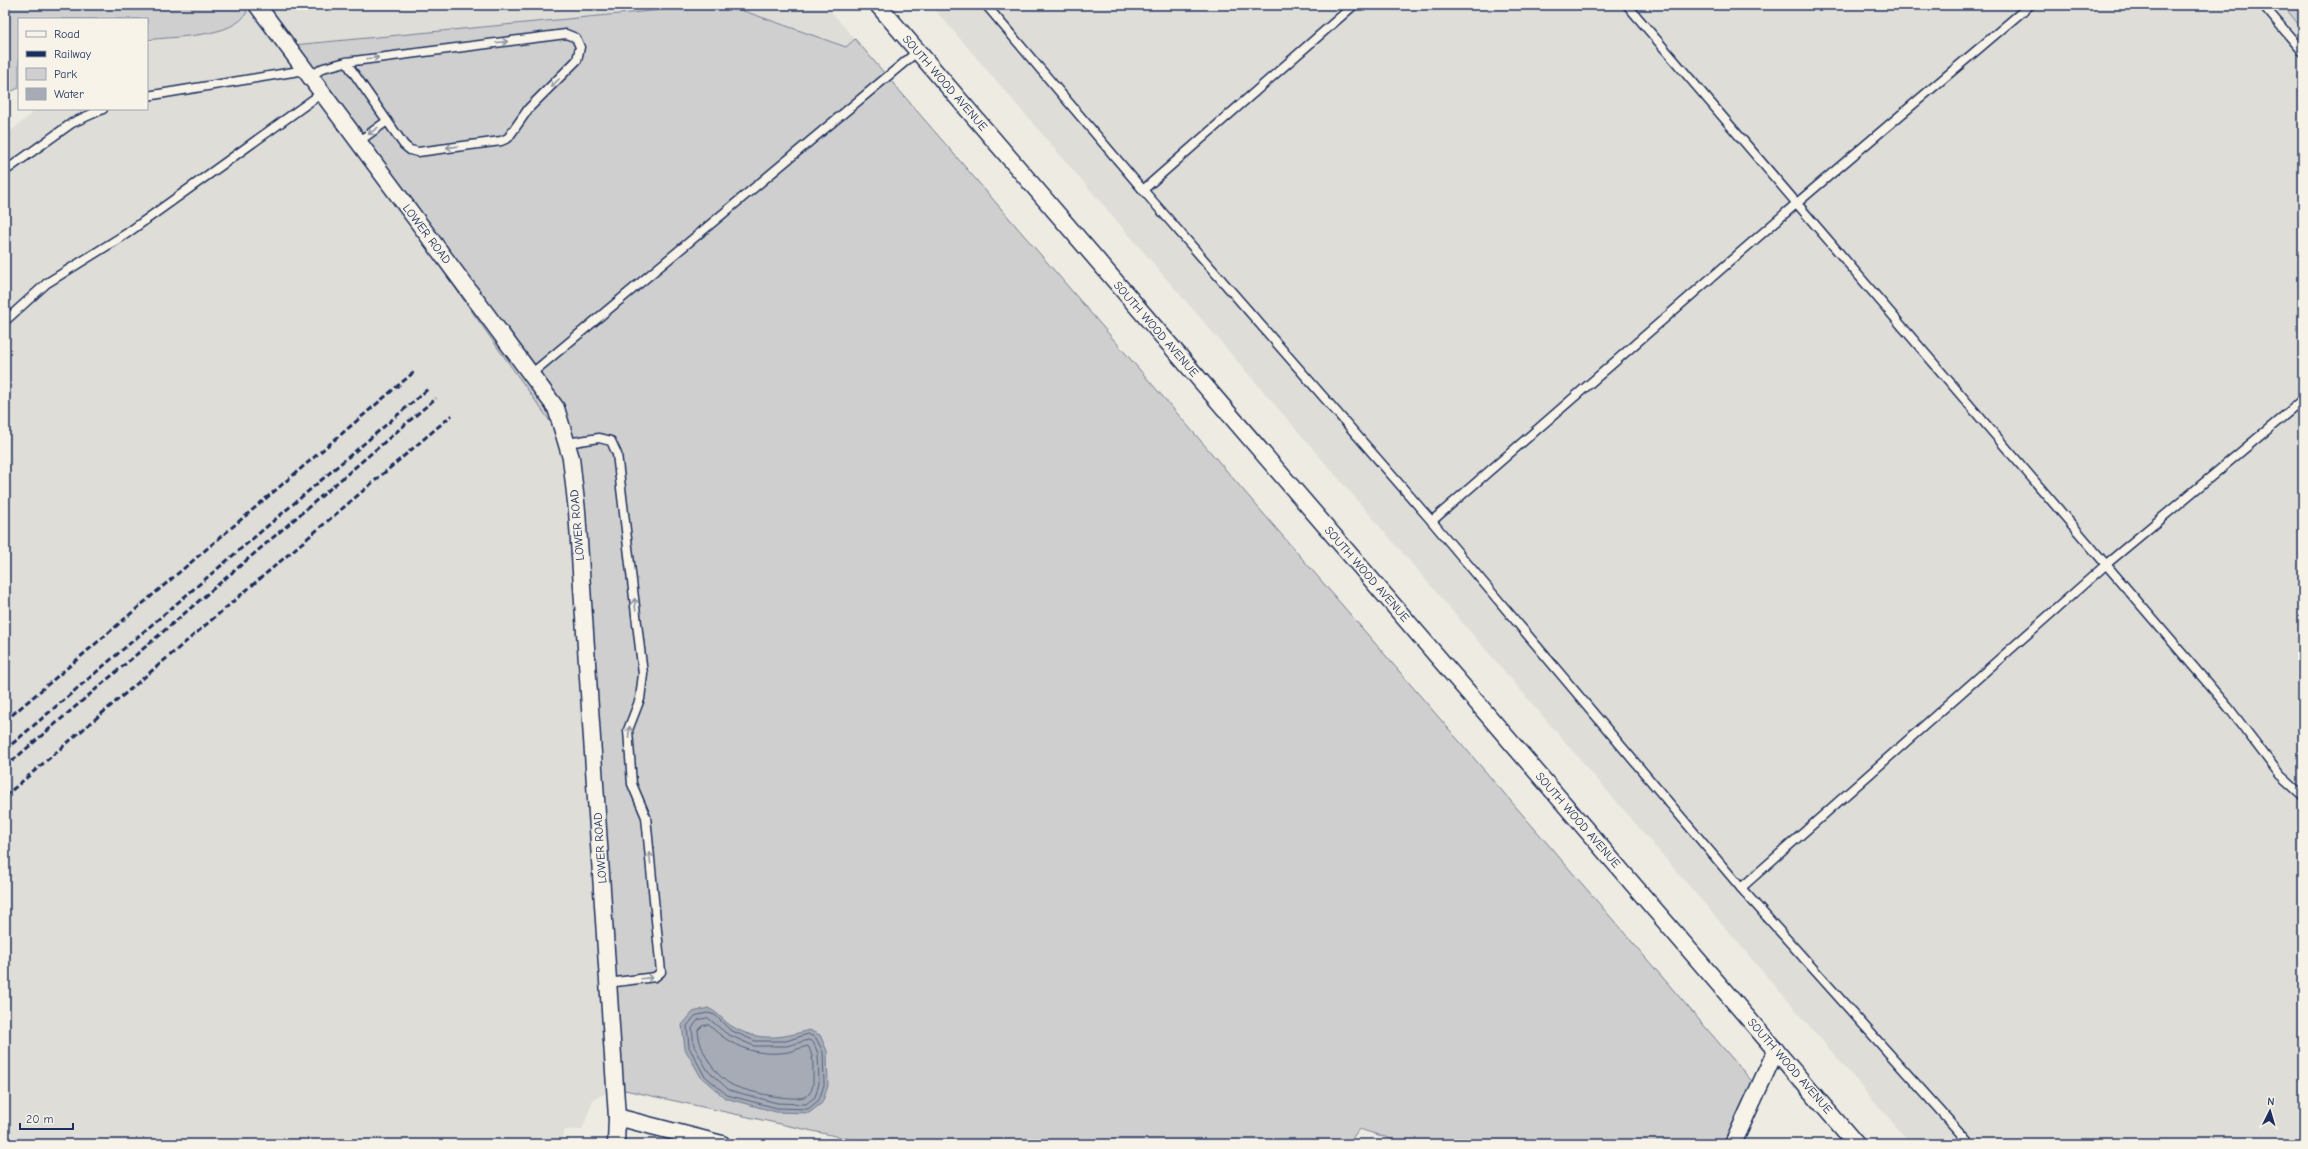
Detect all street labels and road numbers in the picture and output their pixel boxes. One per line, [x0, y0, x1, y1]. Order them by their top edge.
street label: SOUTH WOOD AVENUE [900, 32, 990, 134]
street label: LOWER ROAD [400, 201, 454, 267]
street label: SOUTH WOOD AVENUE [1111, 278, 1201, 380]
street label: LOWER ROAD [567, 489, 587, 561]
street label: SOUTH WOOD AVENUE [1322, 523, 1412, 625]
street label: SOUTH WOOD AVENUE [1533, 769, 1623, 871]
street label: LOWER ROAD [591, 812, 609, 884]
street label: SOUTH WOOD AVENUE [1745, 1015, 1835, 1117]

